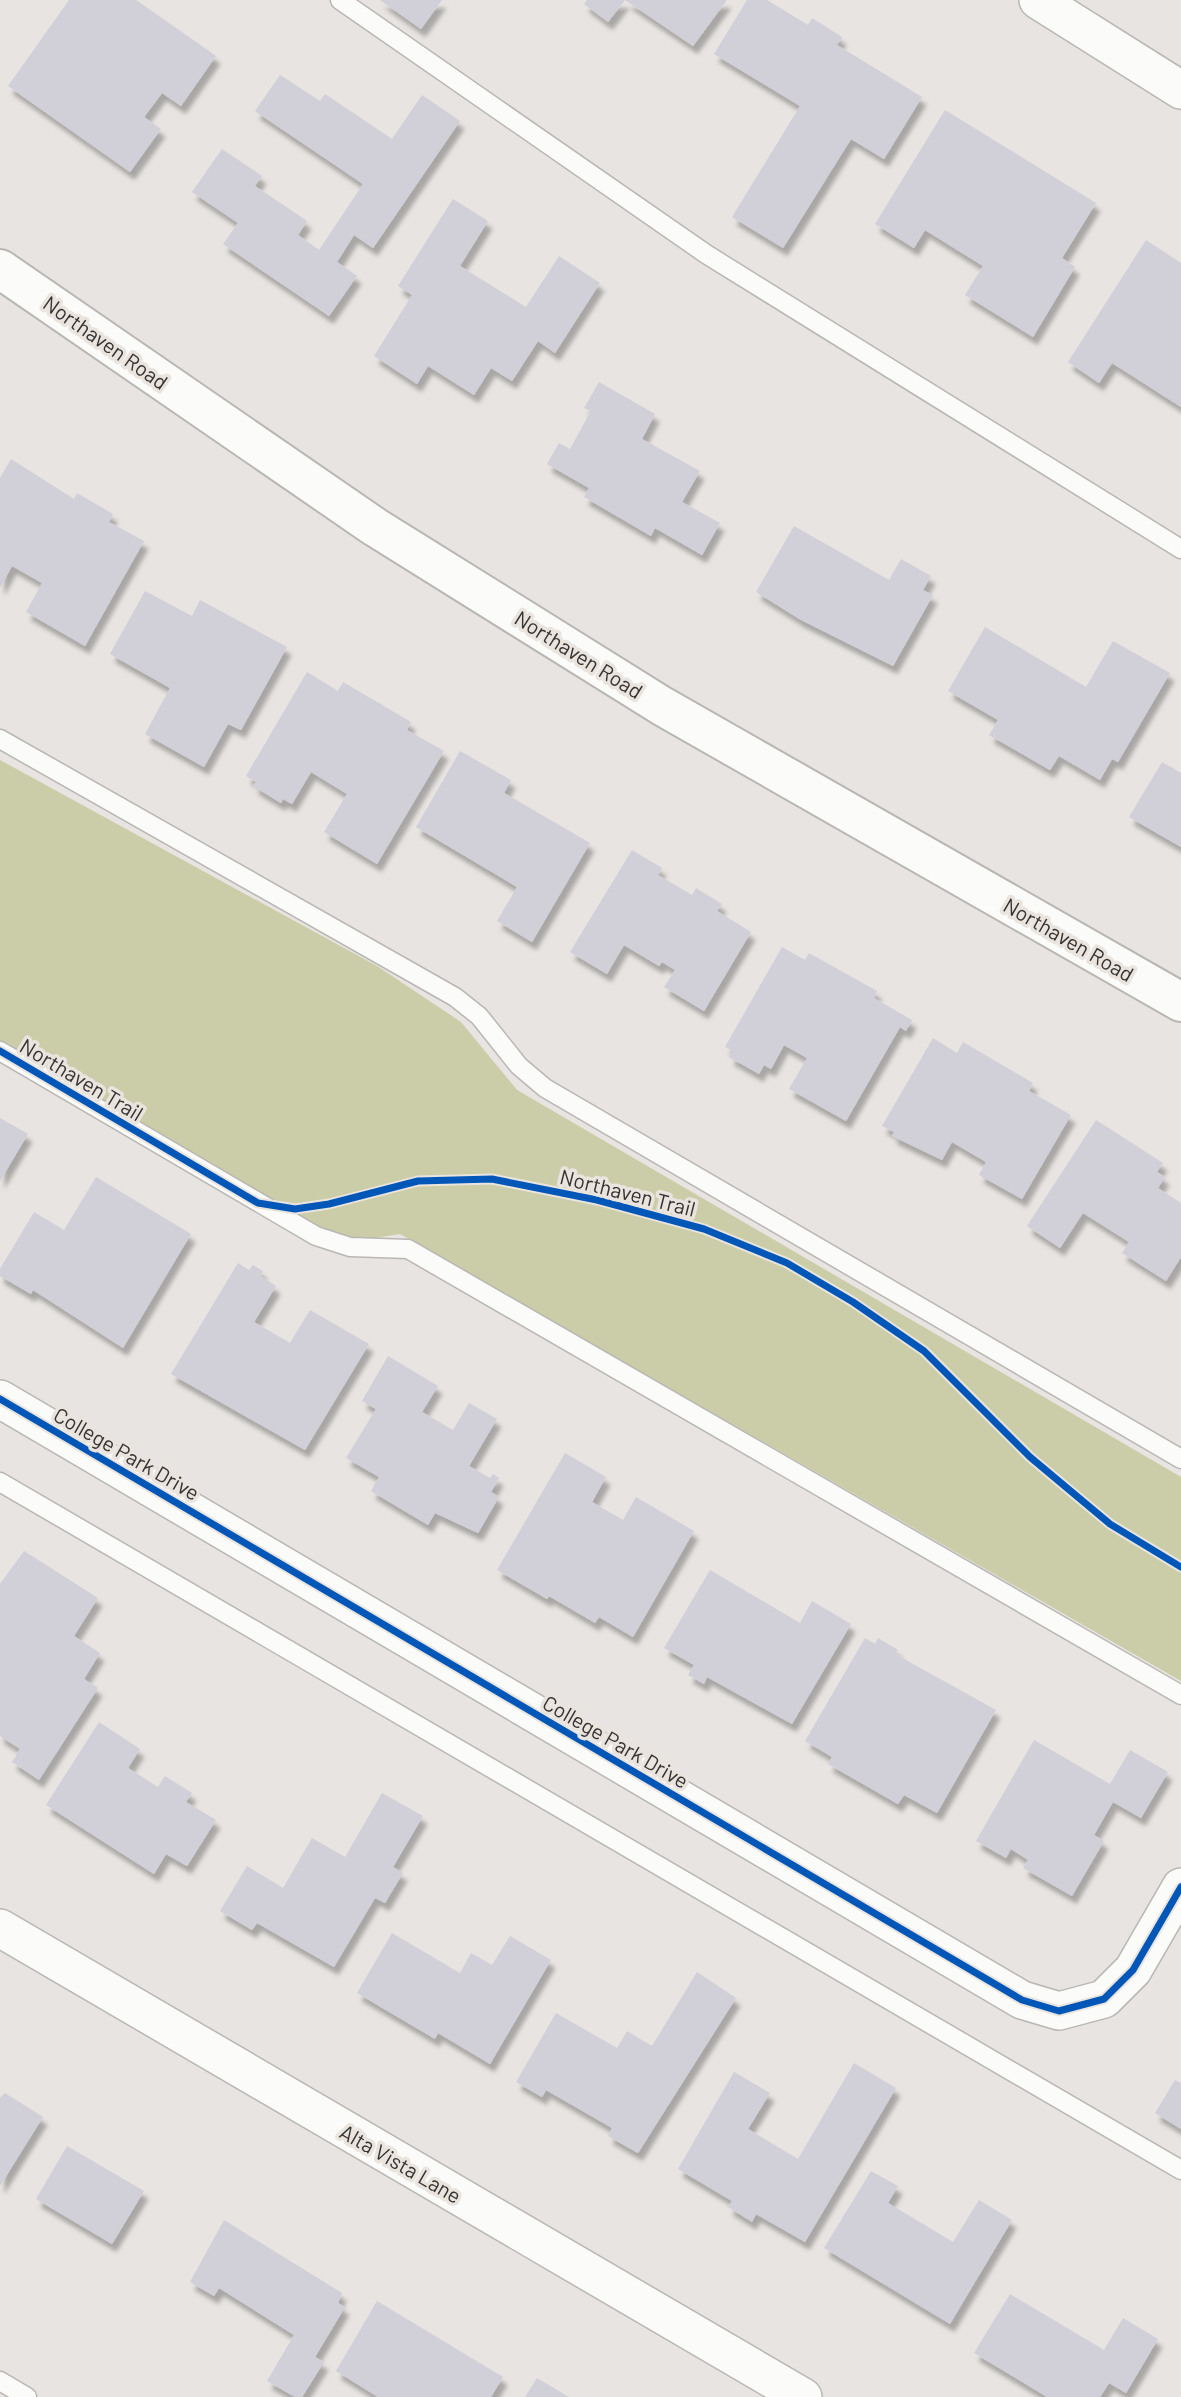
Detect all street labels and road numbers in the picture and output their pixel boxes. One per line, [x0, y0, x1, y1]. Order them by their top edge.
street label: Northaven Road [39, 290, 173, 394]
street label: Northaven Road [511, 605, 647, 703]
street label: Northaven Road [1000, 892, 1138, 986]
street label: Northaven Trail [16, 1033, 148, 1125]
street label: Northaven Trail [558, 1163, 698, 1221]
street label: College Park Drive [50, 1401, 204, 1505]
street label: College Park Drive [539, 1689, 693, 1793]
street label: Alta Vista Lane [336, 2118, 466, 2208]

